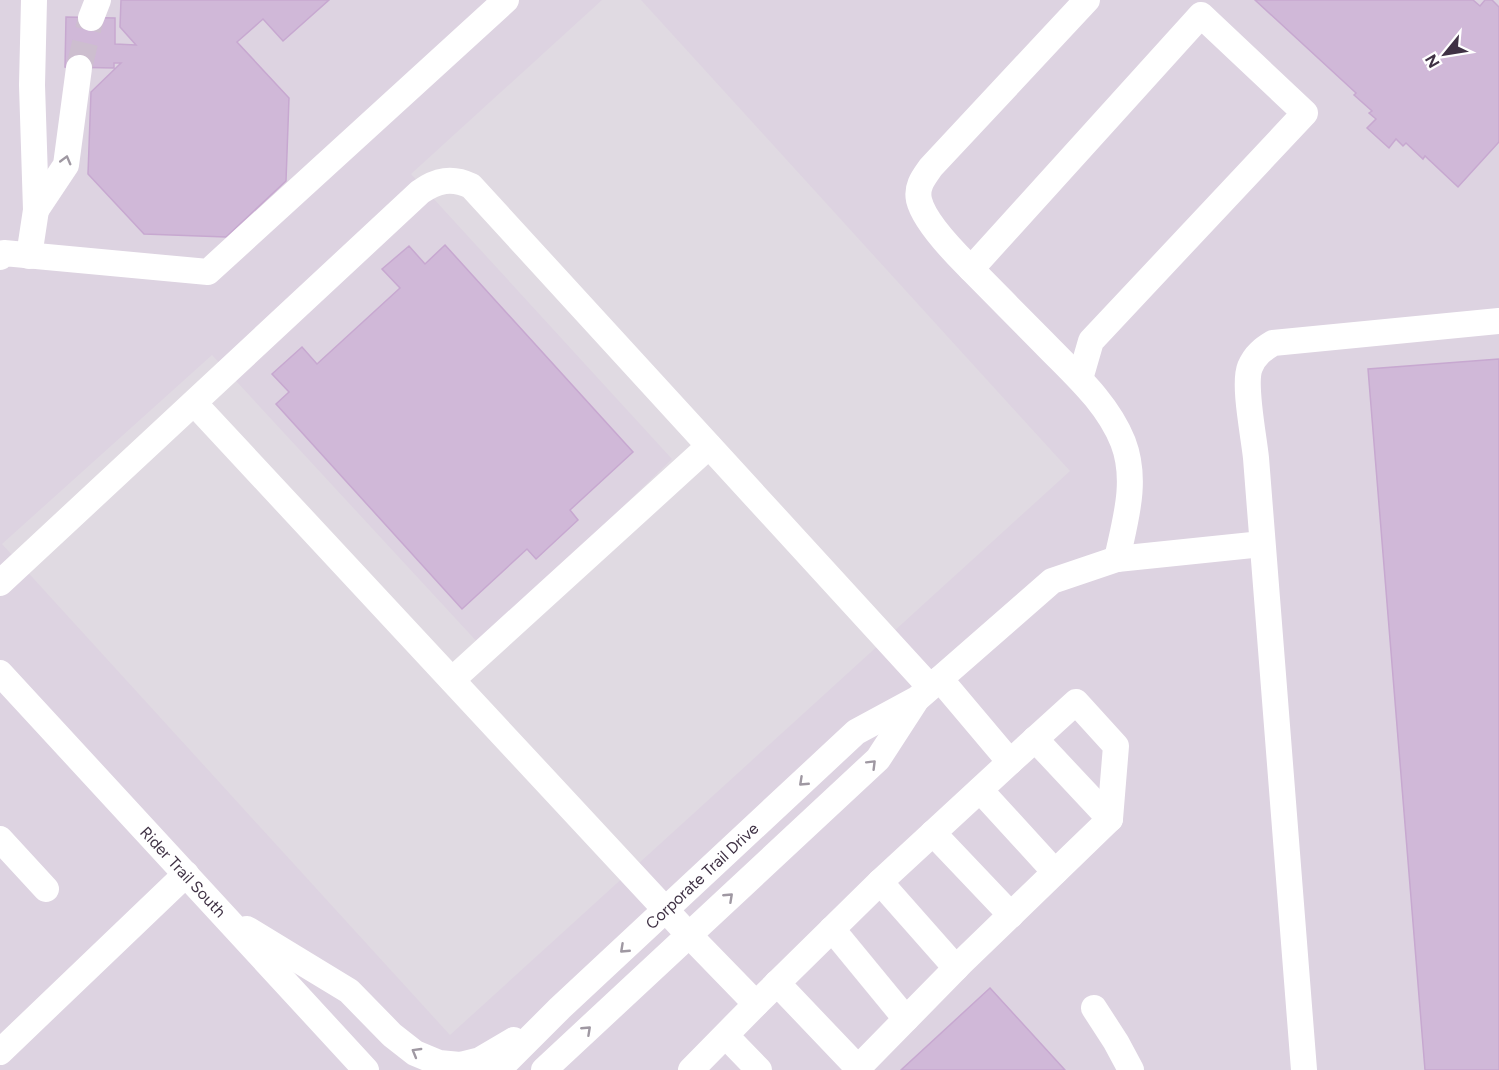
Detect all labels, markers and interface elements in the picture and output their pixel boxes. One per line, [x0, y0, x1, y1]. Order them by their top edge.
north arrow [1415, 24, 1475, 84]
text: N [1421, 51, 1444, 71]
one-way arrow [58, 156, 71, 166]
one-way arrow [865, 760, 875, 771]
one-way arrow [799, 775, 810, 786]
street label: Corporate Trail Drive [642, 819, 762, 933]
street label: Rider Trail South [136, 823, 230, 921]
one-way arrow [723, 893, 733, 904]
one-way arrow [620, 942, 631, 953]
one-way arrow [580, 1026, 590, 1037]
one-way arrow [412, 1047, 422, 1059]

